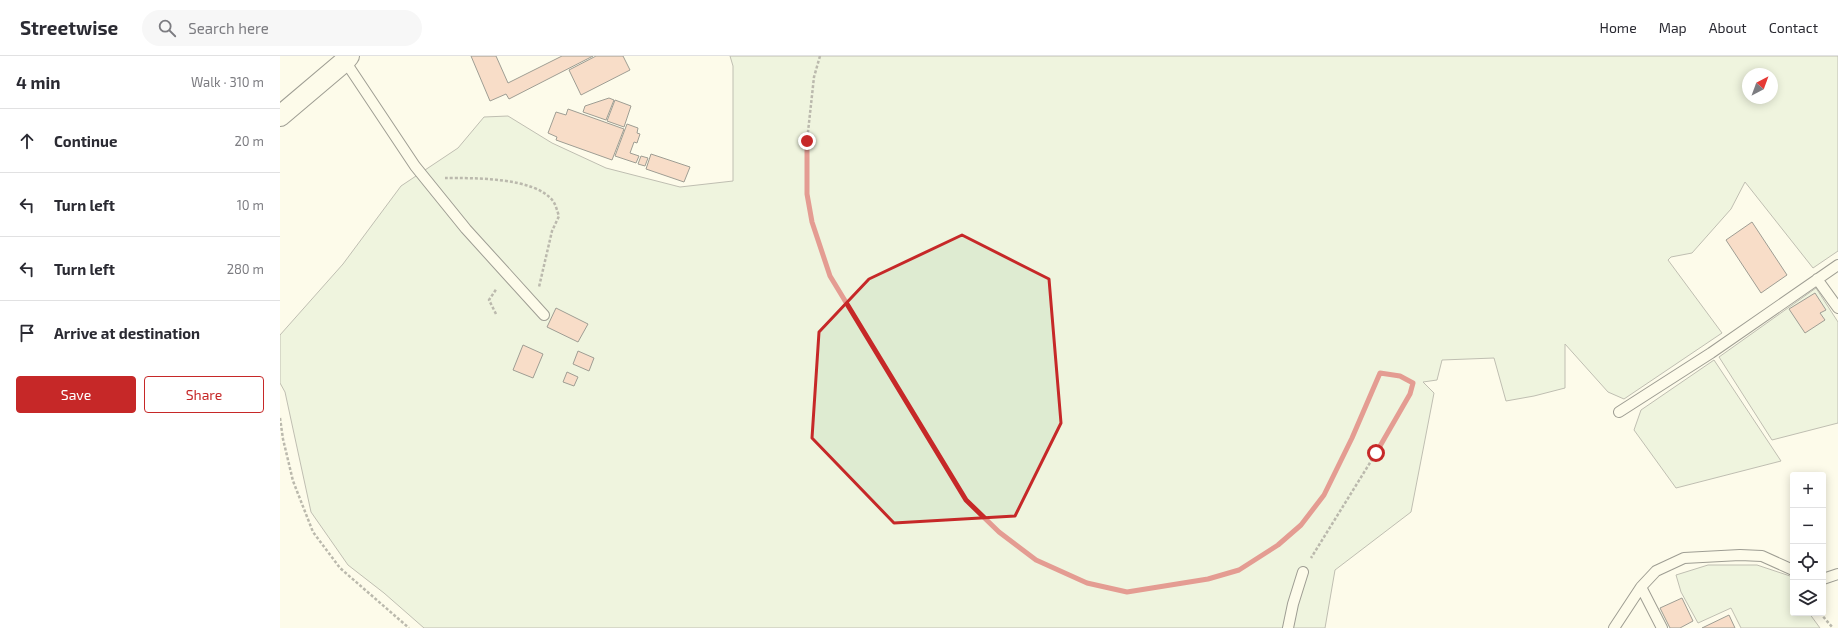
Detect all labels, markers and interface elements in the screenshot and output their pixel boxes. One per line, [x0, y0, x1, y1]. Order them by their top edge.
search box [142, 10, 422, 46]
text: Streetwise [20, 16, 118, 39]
icon: search [156, 17, 178, 39]
text: Search here [188, 19, 269, 37]
text: Home [1600, 19, 1637, 36]
text: Map [1659, 19, 1687, 36]
text: About [1709, 19, 1747, 36]
text: Contact [1769, 19, 1818, 36]
north arrow [1742, 68, 1778, 104]
text: 4 min [16, 72, 60, 92]
text: Walk · 310 m [191, 74, 264, 90]
icon: ahead [16, 130, 38, 152]
text: Continue [54, 132, 117, 150]
route end [798, 132, 816, 150]
text: 20 m [235, 133, 264, 149]
icon: left [16, 194, 38, 216]
text: Turn left [54, 196, 115, 214]
text: 10 m [237, 197, 264, 213]
icon: left [16, 258, 38, 280]
text: Turn left [54, 260, 115, 278]
text: 280 m [227, 261, 264, 277]
icon: arrive [16, 322, 38, 344]
text: Arrive at destination [54, 324, 200, 342]
button: Save [16, 376, 136, 413]
button: Share [144, 376, 264, 413]
route start [1367, 444, 1385, 462]
map controls [1790, 472, 1826, 616]
button: + [1790, 472, 1826, 508]
button: − [1790, 508, 1826, 544]
button: locate [1790, 544, 1826, 580]
button: layers [1790, 580, 1826, 616]

